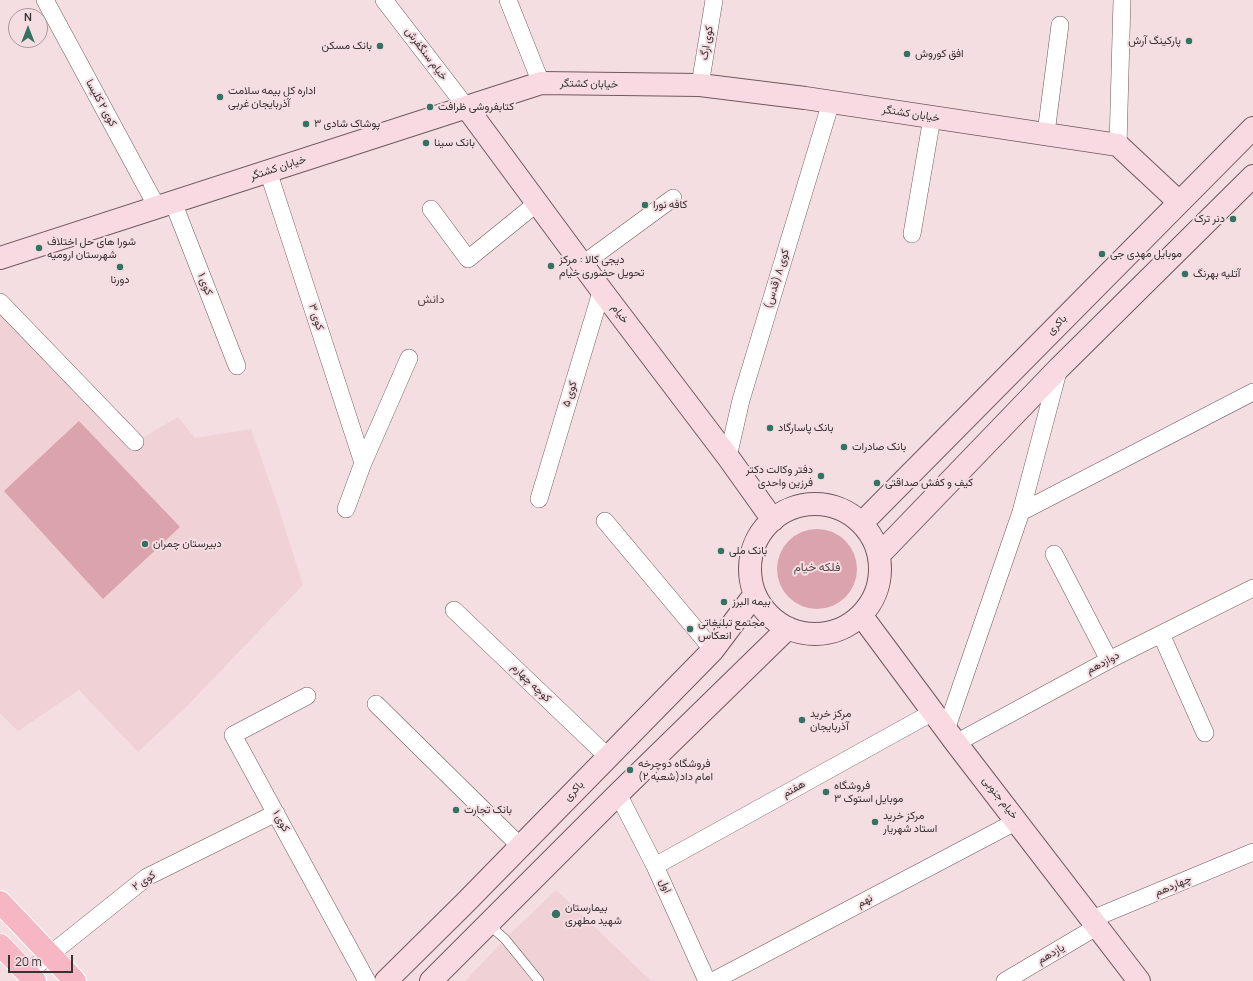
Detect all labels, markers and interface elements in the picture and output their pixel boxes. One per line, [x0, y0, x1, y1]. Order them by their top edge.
north arrow [8, 8, 48, 48]
text: N [24, 9, 32, 24]
street label: خیام سنگفرش [402, 25, 450, 83]
street label: کوی ارگ [698, 25, 716, 61]
place label: پارکینگ آرش [1128, 34, 1181, 48]
marker: پارکینگ آرش [1184, 36, 1194, 46]
place label: بانک مسکن [321, 39, 372, 53]
marker: بانک مسکن [375, 41, 385, 51]
place label: افق کوروش [915, 47, 964, 61]
marker: افق کوروش [902, 49, 912, 59]
street label: کوی ۲ کلیسا [83, 77, 119, 129]
street label: خیابان کشتگر [560, 77, 618, 91]
place label: اداره کل بیمه سلامت آذربایجان غربی [228, 84, 316, 110]
marker: اداره کل بیمه سلامت آذربایجان غربی [215, 92, 225, 102]
place label: کتابفروشی ظرافت [438, 100, 514, 114]
marker: کتابفروشی ظرافت [425, 102, 435, 112]
street label: خیابان کشتگر [881, 103, 941, 125]
place label: پوشاک شادی ۳ [314, 117, 380, 131]
marker: پوشاک شادی ۳ [301, 119, 311, 129]
place label: بانک سینا [434, 136, 475, 150]
marker: بانک سینا [421, 138, 431, 148]
street label: خیابان کشتگر [248, 153, 308, 183]
place label: کافه نورا [653, 198, 687, 212]
marker: کافه نورا [640, 200, 650, 210]
place label: دنر ترک [1194, 212, 1225, 226]
marker: دنر ترک [1228, 214, 1238, 224]
place label: شورا های حل اختلاف شهرستان ارومیه [47, 235, 136, 261]
marker: شورا های حل اختلاف شهرستان ارومیه [34, 243, 44, 253]
place label: موبایل مهدی جی [1110, 247, 1182, 261]
street label: کوی ۸ (قدس) [762, 248, 792, 310]
marker: موبایل مهدی جی [1097, 249, 1107, 259]
place label: دیجی کالا : مرکز تحویل حضوری خیام [559, 253, 644, 279]
marker: دیجی کالا : مرکز تحویل حضوری خیام [546, 261, 556, 271]
marker: دورنا [115, 262, 125, 272]
place label: آتلیه بهرنگ [1193, 267, 1240, 281]
marker: آتلیه بهرنگ [1180, 269, 1190, 279]
street label: کوی ۱ [195, 271, 215, 297]
place label: دورنا [110, 273, 130, 287]
district label: دانش [418, 293, 444, 307]
street label: کوی ۳ [306, 302, 326, 332]
street label: خیام [608, 302, 632, 326]
street label: باکری [1044, 312, 1070, 338]
street label: کوی ۵ [560, 380, 580, 408]
place label: بانک پاسارگاد [778, 421, 833, 435]
marker: بانک پاسارگاد [765, 423, 775, 433]
place label: بانک صادرات [852, 440, 906, 454]
marker: بانک صادرات [839, 442, 849, 452]
place label: دفتر وکالت دکتر فرزین واحدی [746, 463, 813, 489]
marker: دفتر وکالت دکتر فرزین واحدی [816, 471, 826, 481]
place label: کیف و کفش صداقتی [885, 476, 973, 490]
marker: کیف و کفش صداقتی [872, 478, 882, 488]
place label: دبیرستان چمران [153, 537, 222, 551]
marker: دبیرستان چمران [140, 539, 150, 549]
place label: بانک ملی [729, 544, 767, 558]
marker: بانک ملی [716, 546, 726, 556]
district label: فلکه خیام [794, 561, 840, 575]
place label: بیمه البرز [732, 595, 771, 609]
marker: بیمه البرز [719, 597, 729, 607]
place label: مجتمع تبلیغاتی انعکاس [698, 616, 765, 642]
marker: مجتمع تبلیغاتی انعکاس [685, 624, 695, 634]
street label: دوازدهم [1084, 649, 1122, 677]
street label: کوچه چهارم [508, 661, 554, 705]
place label: مرکز خرید آذربایجان [810, 707, 851, 733]
marker: مرکز خرید آذربایجان [797, 715, 807, 725]
place label: فروشگاه دوچرخه امام داد(شعبه ۲) [638, 757, 713, 783]
marker: فروشگاه دوچرخه امام داد(شعبه ۲) [625, 765, 635, 775]
street label: خیام جنوبی [979, 774, 1021, 822]
street label: هفتم [780, 777, 808, 801]
street label: باکری [561, 778, 587, 804]
place label: فروشگاه موبایل استوک ۳ [834, 779, 903, 805]
marker: فروشگاه موبایل استوک ۳ [821, 787, 831, 797]
place label: بانک تجارت [464, 803, 512, 817]
marker: بانک تجارت [451, 805, 461, 815]
street label: کوی ۱ [270, 808, 292, 834]
place label: مرکز خرید استاد شهریار [883, 809, 937, 835]
marker: مرکز خرید استاد شهریار [870, 817, 880, 827]
street label: کوی ۲ [130, 868, 158, 894]
street label: چهاردهم [1153, 872, 1193, 900]
street label: اول [656, 877, 674, 895]
street label: نهم [855, 892, 875, 910]
place label: بیمارستان شهید مطهری [565, 901, 622, 927]
marker: بیمارستان شهید مطهری [550, 908, 562, 920]
street label: یازدهم [1035, 941, 1067, 967]
scale bar [10, 947, 75, 973]
text: 20 m [15, 953, 42, 970]

